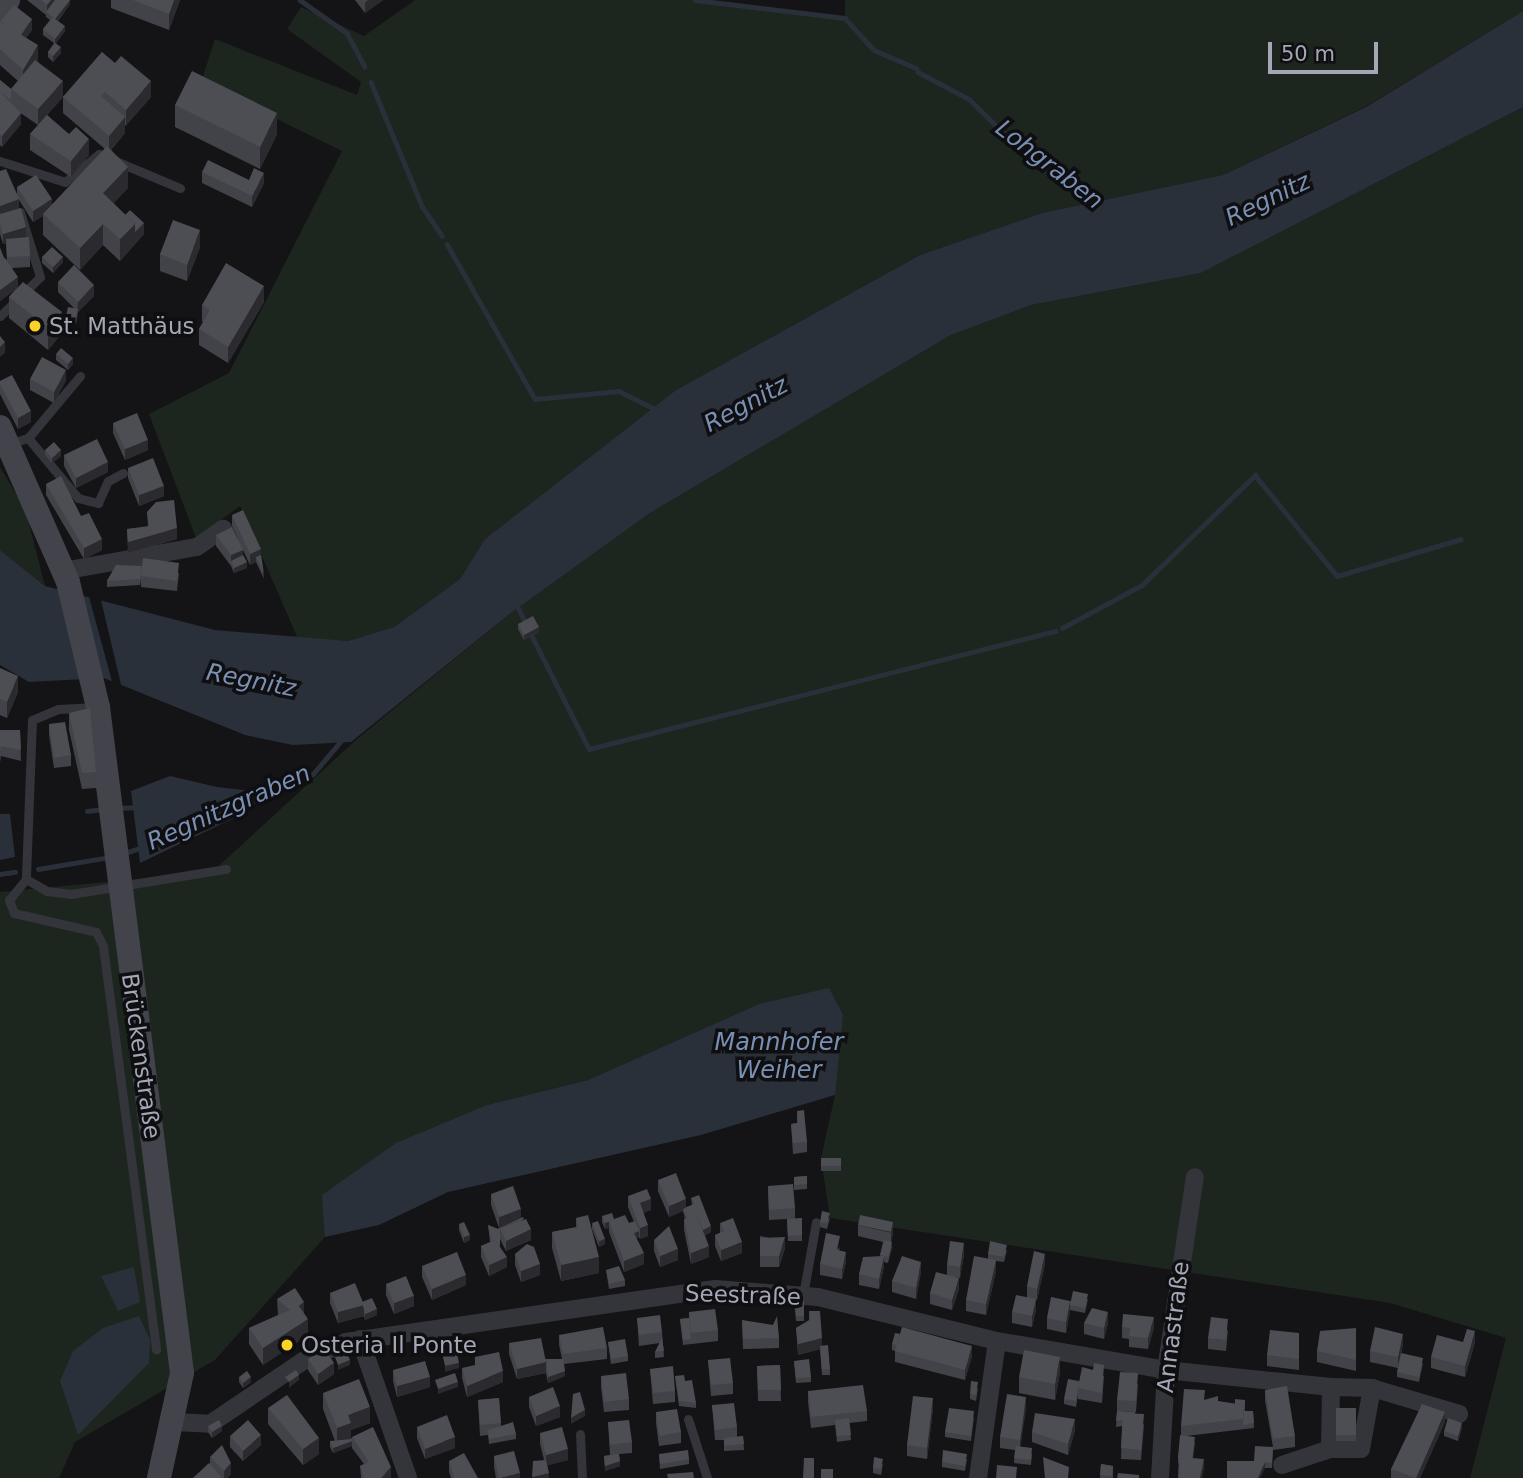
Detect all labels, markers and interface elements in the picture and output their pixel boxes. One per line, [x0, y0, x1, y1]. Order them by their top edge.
scale bar [1271, 28, 1381, 72]
text: 50 m [1281, 42, 1335, 66]
water label: Lohgraben [990, 114, 1108, 216]
water label: Regnitz [1221, 167, 1315, 233]
place label: St. Matthäus [49, 312, 194, 340]
marker: St. Matthäus [27, 318, 43, 334]
water label: Regnitz [699, 371, 793, 439]
water label: Regnitz [204, 658, 298, 704]
water label: Regnitzgraben [143, 759, 315, 857]
street label: Brückenstraße [116, 971, 166, 1141]
water label: Mannhofer Weiher [715, 1029, 843, 1085]
street label: Annastraße [1151, 1260, 1195, 1394]
street label: Seestraße [685, 1279, 801, 1311]
place label: Osteria Il Ponte [301, 1331, 477, 1359]
marker: Osteria Il Ponte [279, 1337, 295, 1353]

